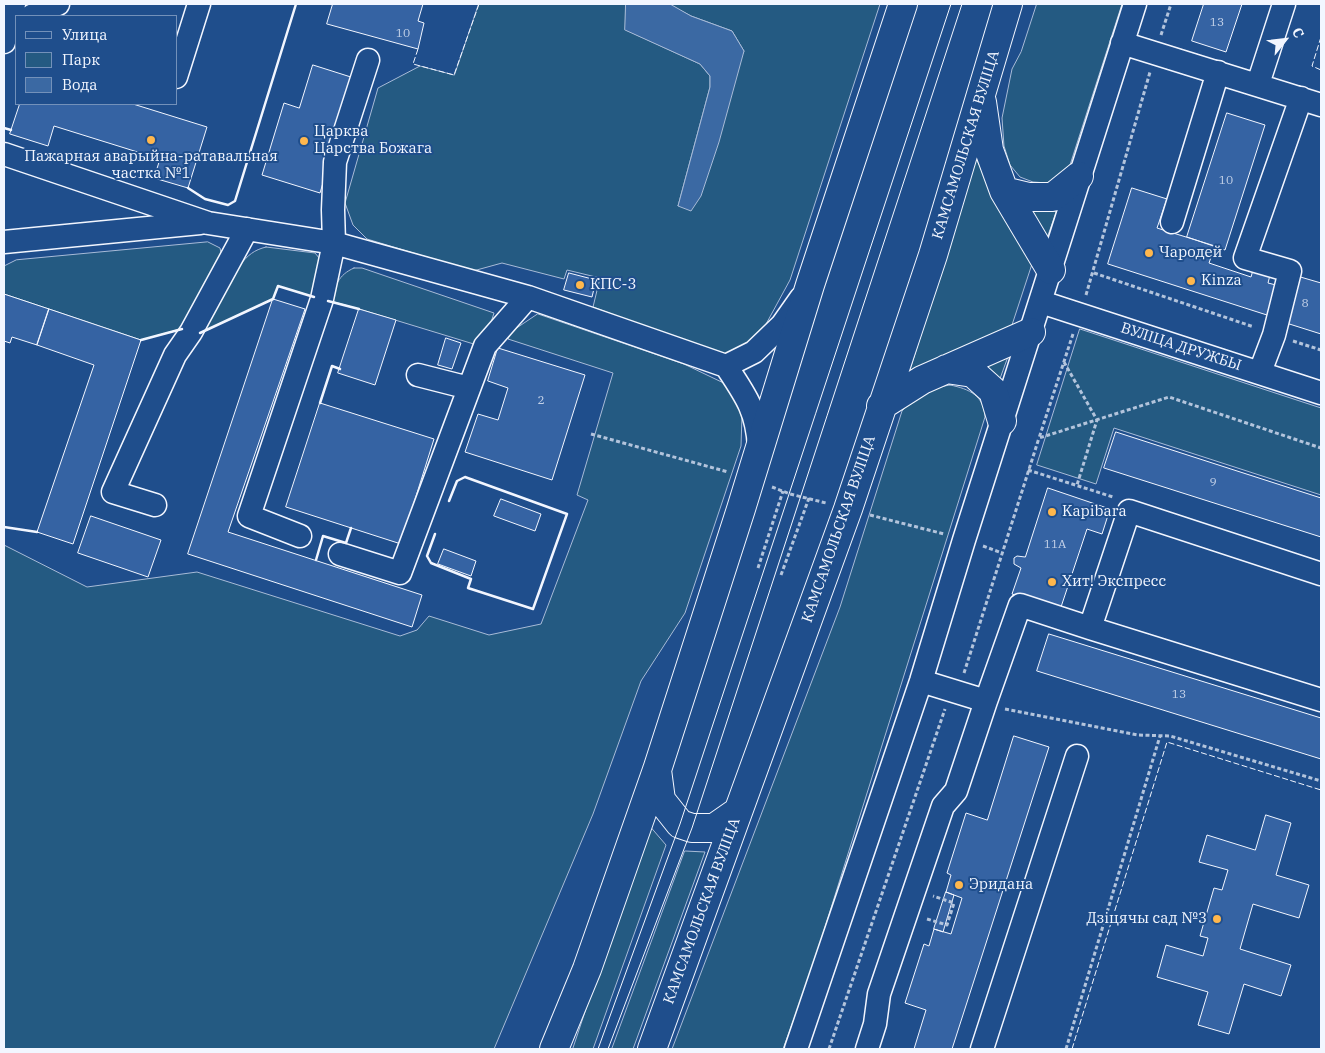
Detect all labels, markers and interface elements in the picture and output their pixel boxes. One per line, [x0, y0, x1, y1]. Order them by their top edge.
legend [15, 15, 178, 105]
north arrow [1260, 15, 1310, 65]
house number: 13 [1210, 16, 1224, 30]
text: С [1288, 24, 1308, 41]
text: Улица [62, 25, 107, 44]
house number: 10 [396, 27, 410, 41]
street label: КАМСАМОЛЬСКАЯ ВУЛІЦА [929, 48, 1003, 242]
text: Парк [62, 50, 100, 69]
text: Вода [62, 75, 98, 94]
place label: Царква Царства Божага [314, 123, 432, 158]
marker: Пажарная аварыйна-ратавальная частка №1 [145, 134, 157, 146]
marker: Царква Царства Божага [298, 135, 310, 147]
place label: Пажарная аварыйна-ратавальная частка №1 [24, 148, 278, 183]
house number: 10 [1219, 174, 1233, 188]
place label: Чародей [1159, 244, 1222, 262]
marker: Чародей [1143, 247, 1155, 259]
place label: Kinza [1201, 272, 1242, 290]
marker: Kinza [1185, 275, 1197, 287]
place label: КПС-3 [590, 276, 636, 294]
marker: КПС-3 [574, 279, 586, 291]
house number: 8 [1301, 297, 1309, 311]
street label: ВУЛІЦА ДРУЖБЫ [1118, 319, 1244, 375]
house number: 2 [537, 394, 545, 408]
street label: КАМСАМОЛЬСКАЯ ВУЛІЦА [798, 433, 880, 625]
house number: 9 [1209, 476, 1217, 490]
place label: Kapibara [1062, 503, 1127, 521]
marker: Kapibara [1046, 506, 1058, 518]
house number: 11А [1044, 538, 1066, 552]
place label: Хит! Экспресс [1062, 573, 1166, 591]
marker: Хит! Экспресс [1046, 576, 1058, 588]
house number: 13 [1172, 688, 1186, 702]
street label: КАМСАМОЛЬСКАЯ ВУЛІЦА [660, 816, 744, 1006]
place label: Эридана [969, 876, 1033, 894]
marker: Эридана [953, 879, 965, 891]
place label: Дзіцячы сад №3 [1086, 910, 1207, 928]
marker: Дзіцячы сад №3 [1211, 913, 1223, 925]

